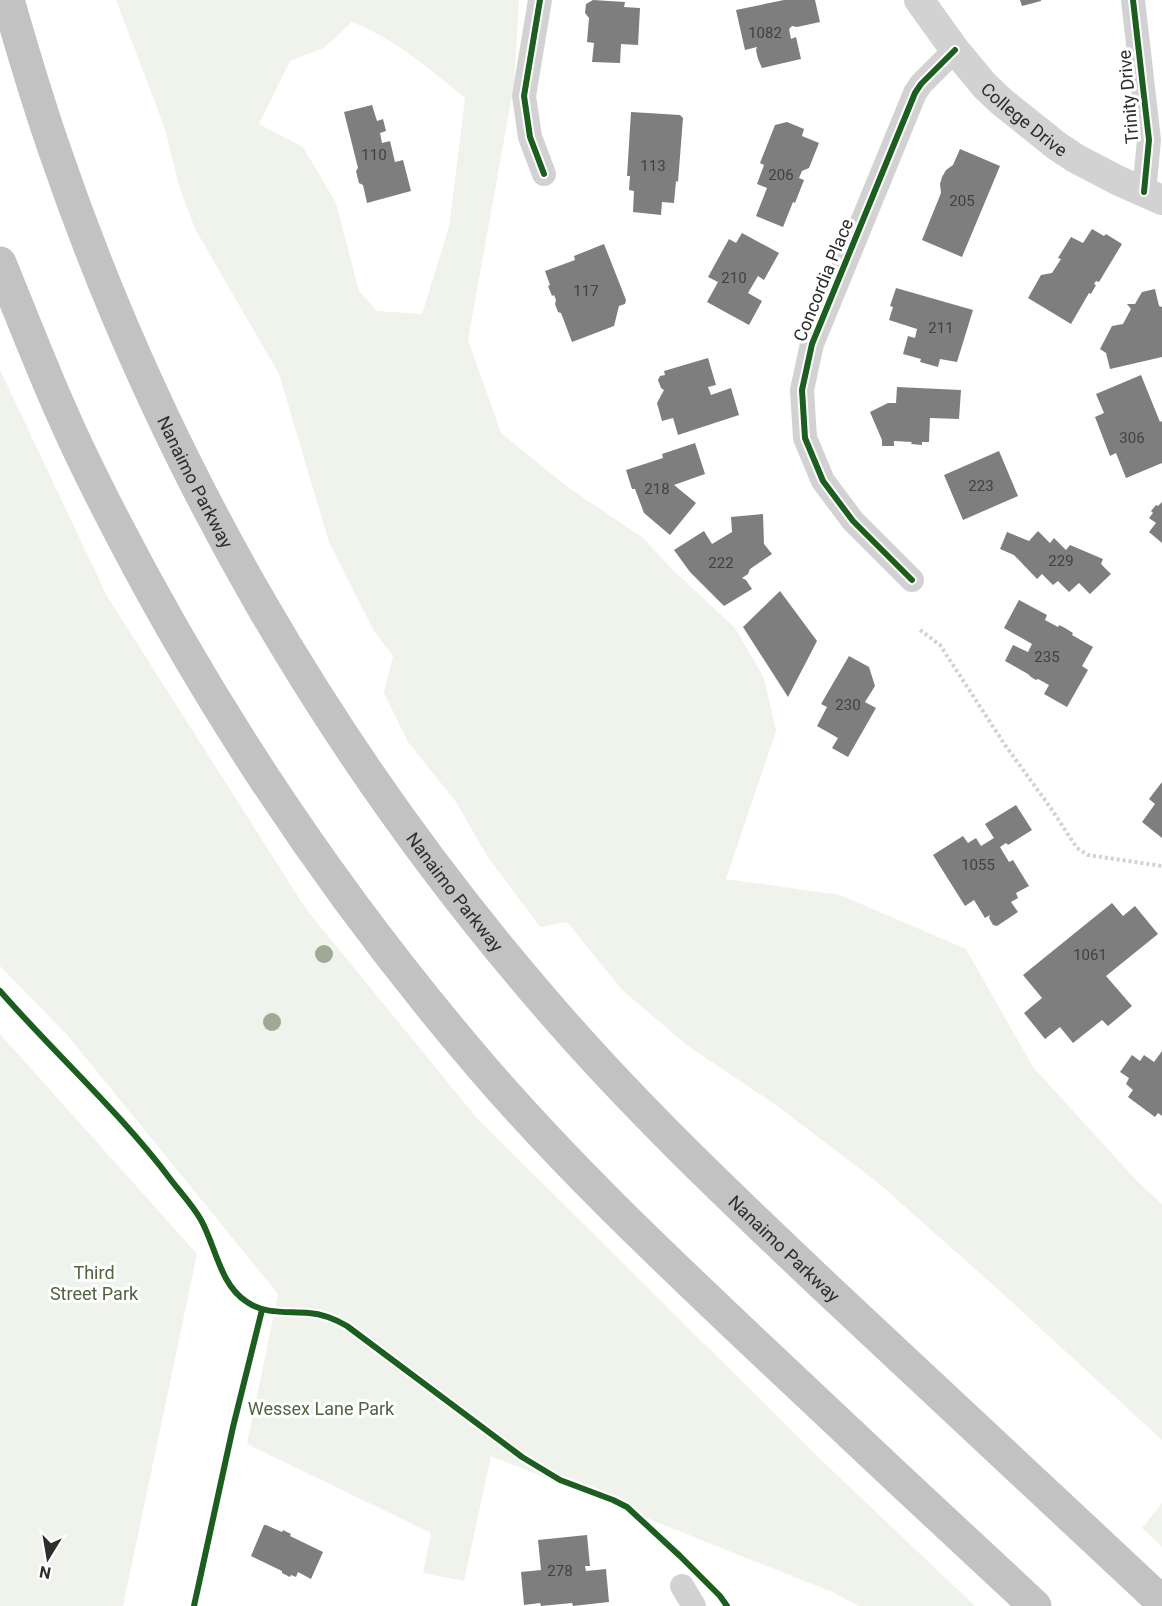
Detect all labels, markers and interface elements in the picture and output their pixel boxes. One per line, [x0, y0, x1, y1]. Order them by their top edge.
house number: 1082 [748, 24, 782, 42]
street label: Trinity Drive [1113, 49, 1143, 145]
street label: College Drive [977, 78, 1071, 160]
house number: 110 [361, 146, 387, 164]
house number: 113 [640, 157, 666, 175]
house number: 206 [768, 166, 794, 184]
house number: 205 [949, 192, 975, 210]
street label: Concordia Place [789, 215, 857, 345]
house number: 210 [721, 269, 747, 287]
house number: 117 [573, 282, 599, 300]
house number: 211 [928, 319, 954, 337]
street label: Nanaimo Parkway [153, 412, 238, 552]
house number: 306 [1119, 429, 1145, 447]
house number: 223 [968, 477, 994, 495]
house number: 218 [644, 480, 670, 498]
house number: 229 [1048, 552, 1074, 570]
house number: 222 [708, 554, 734, 572]
house number: 235 [1034, 648, 1060, 666]
house number: 230 [835, 696, 861, 714]
street label: Nanaimo Parkway [402, 828, 508, 956]
house number: 1055 [961, 856, 995, 874]
house number: 1061 [1073, 946, 1107, 964]
street label: Nanaimo Parkway [725, 1191, 845, 1306]
park label: Third Street Park [50, 1262, 139, 1304]
park label: Wessex Lane Park [248, 1398, 395, 1419]
north arrow [18, 1528, 78, 1588]
text: N [38, 1562, 53, 1583]
house number: 278 [547, 1562, 573, 1580]

